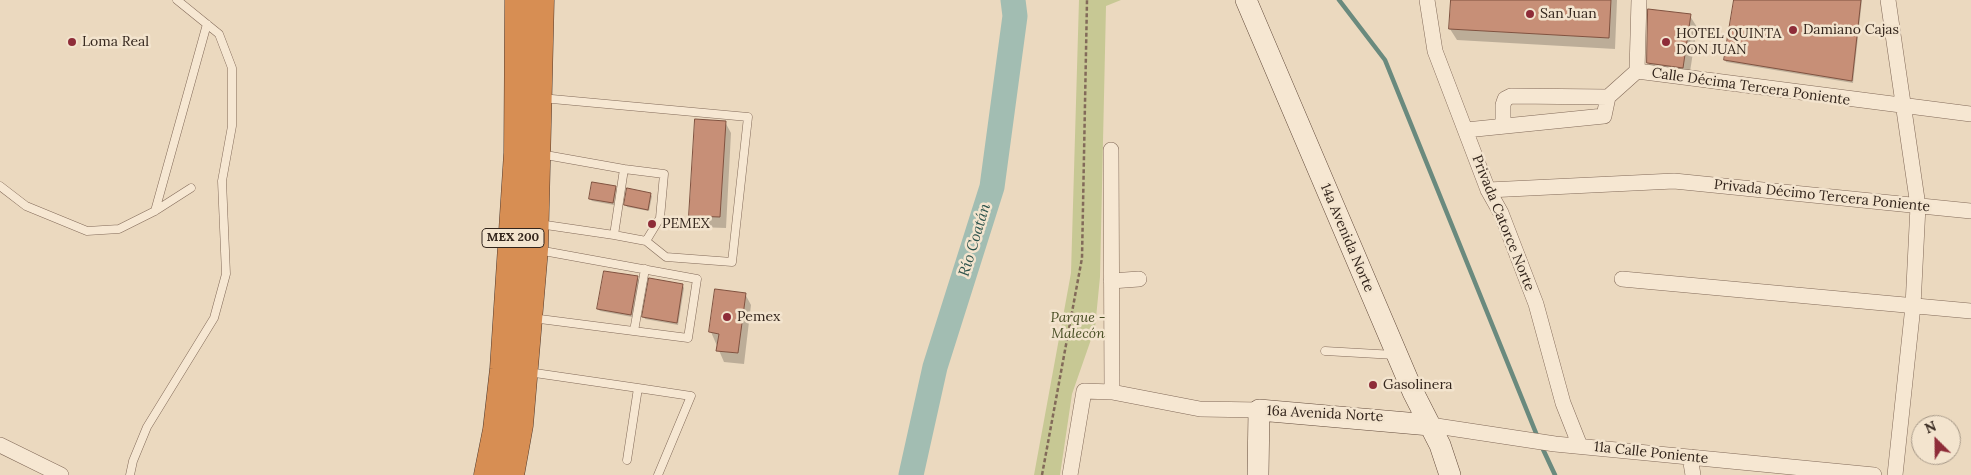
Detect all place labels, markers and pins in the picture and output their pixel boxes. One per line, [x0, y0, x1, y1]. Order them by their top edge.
place label: San Juan [1540, 6, 1597, 22]
marker: San Juan [1524, 8, 1536, 20]
place label: Damiano Cajas [1803, 22, 1899, 38]
marker: Damiano Cajas [1787, 24, 1799, 36]
place label: HOTEL QUINTA DON JUAN [1676, 26, 1782, 58]
place label: Loma Real [82, 34, 149, 50]
marker: Loma Real [66, 36, 78, 48]
marker: HOTEL QUINTA DON JUAN [1660, 36, 1672, 48]
place label: PEMEX [662, 216, 710, 232]
marker: PEMEX [646, 218, 658, 230]
place label: Pemex [737, 309, 780, 325]
marker: Pemex [721, 311, 733, 323]
place label: Gasolinera [1383, 377, 1453, 393]
marker: Gasolinera [1367, 379, 1379, 391]

